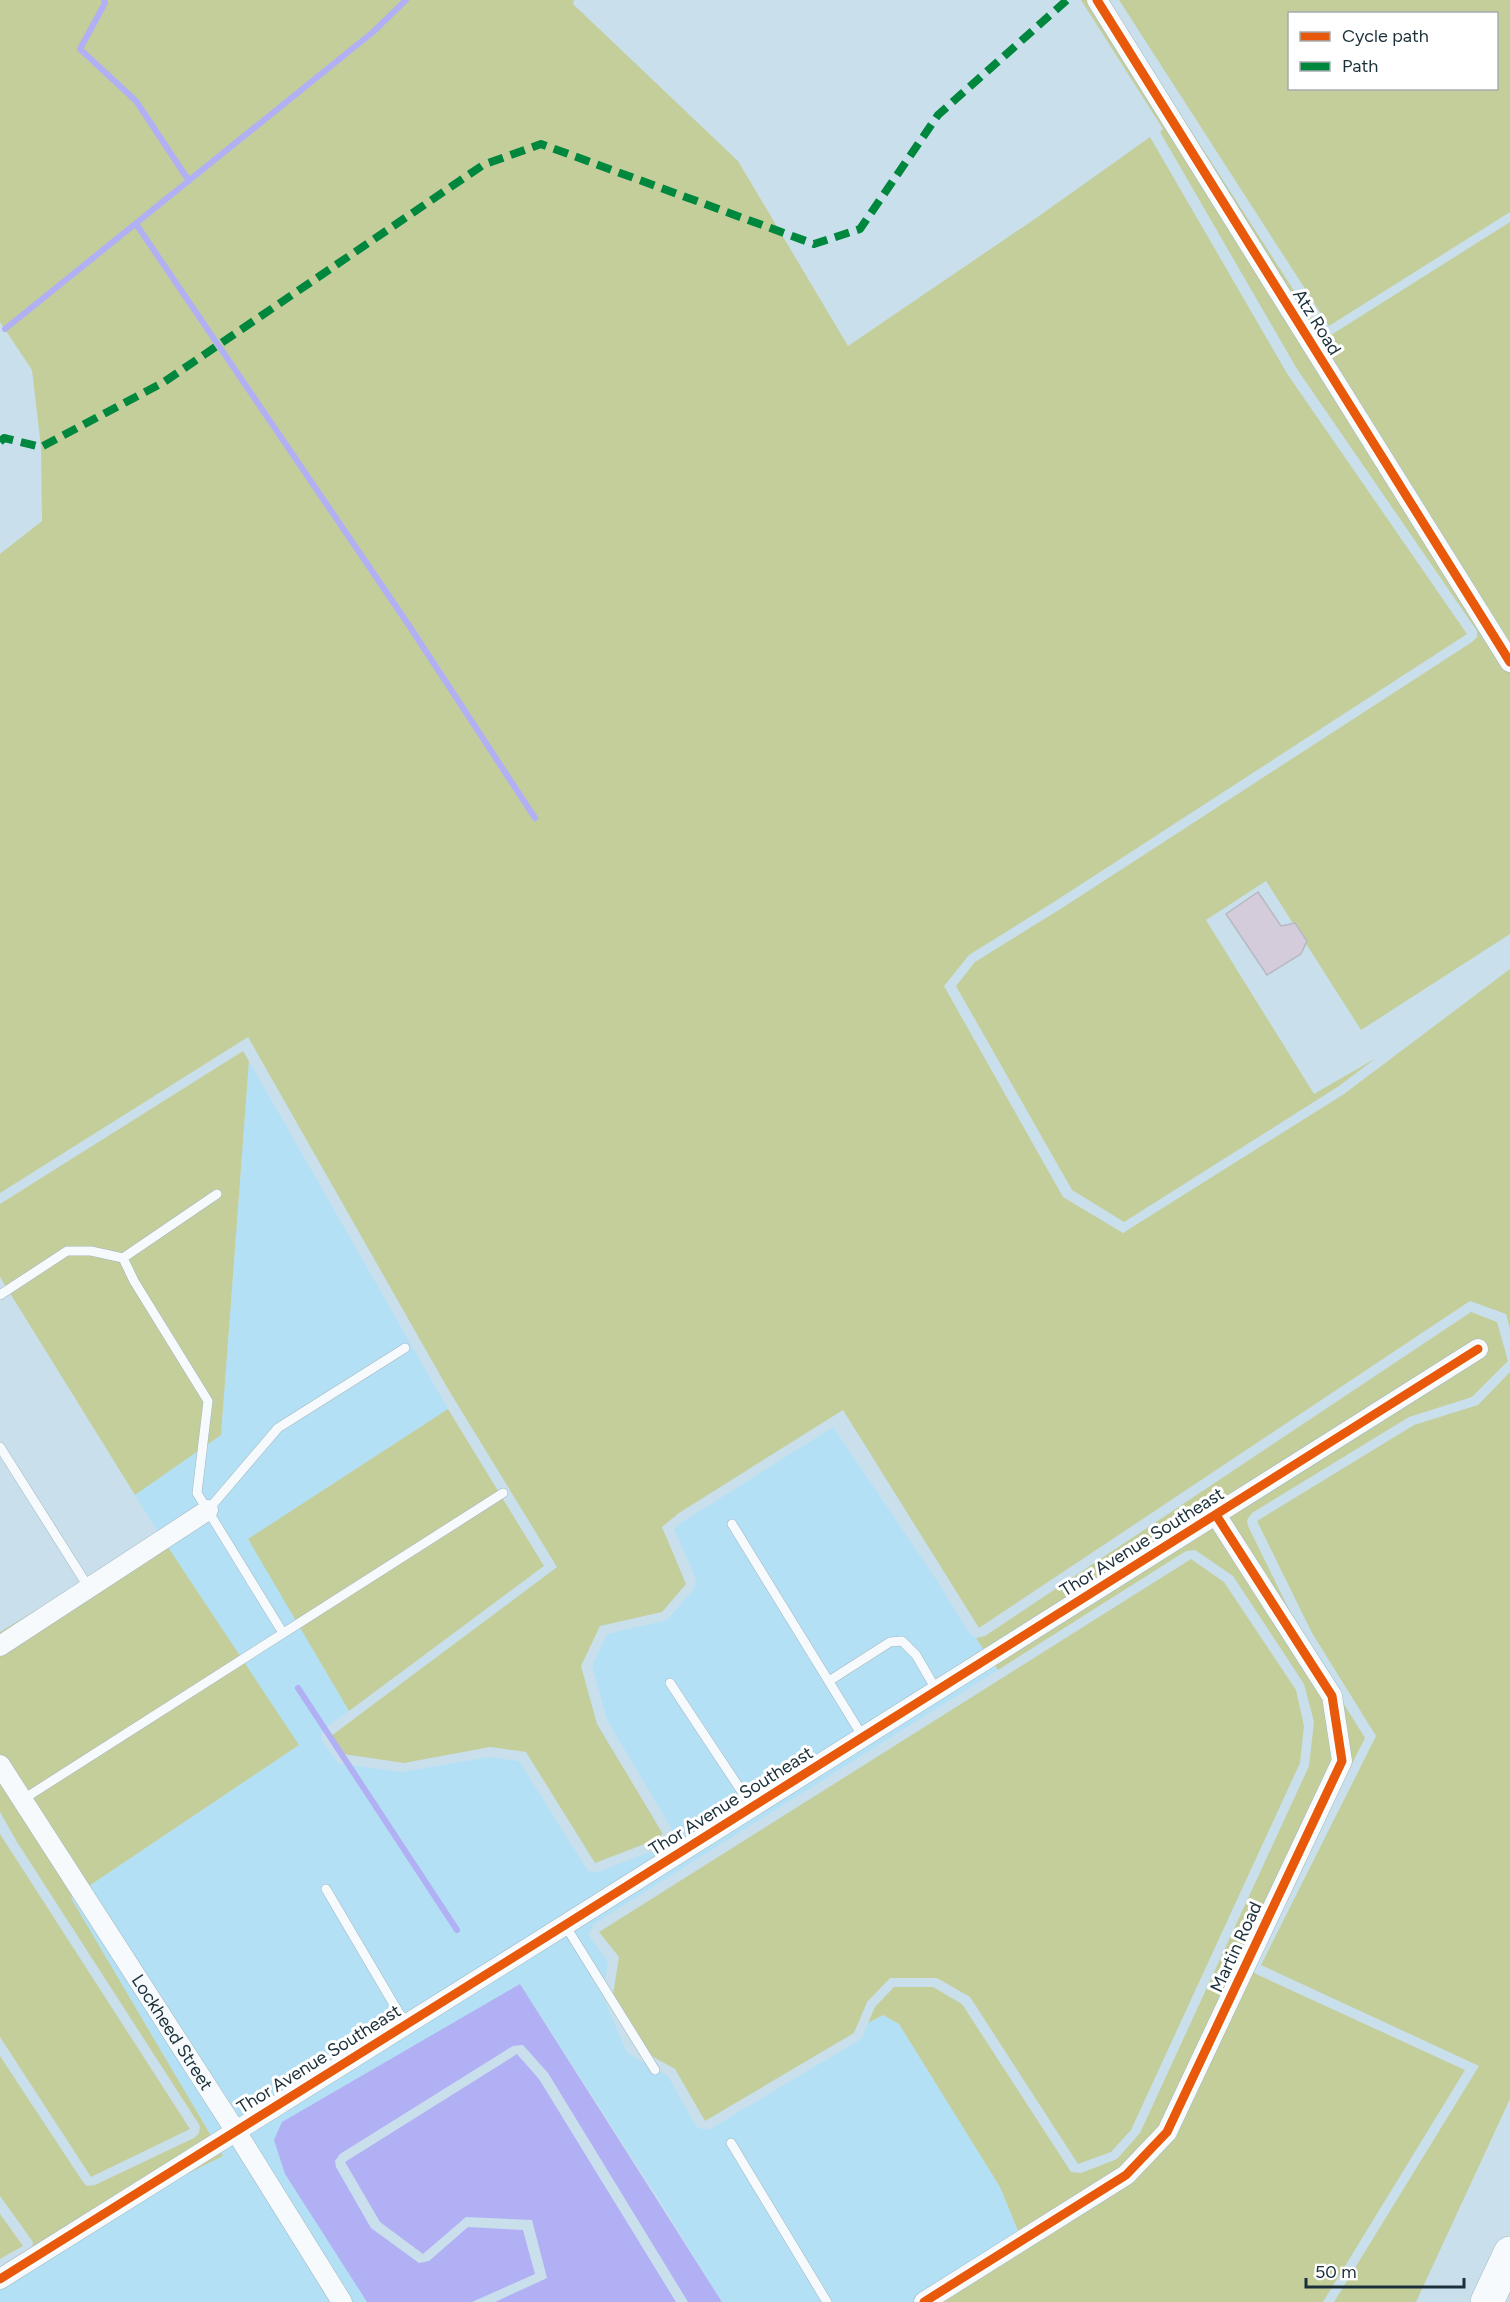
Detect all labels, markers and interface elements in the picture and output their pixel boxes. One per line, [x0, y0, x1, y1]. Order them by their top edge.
legend [1288, 12, 1498, 90]
text: Cycle path [1342, 25, 1429, 47]
text: Path [1342, 55, 1378, 77]
street label: Atz Road [1288, 285, 1346, 359]
street label: Thor Avenue Southeast [1056, 1483, 1228, 1601]
street label: Thor Avenue Southeast [645, 1742, 817, 1860]
street label: Martin Road [1205, 1898, 1267, 1996]
street label: Lockheed Street [127, 1970, 218, 2095]
street label: Thor Avenue Southeast [233, 2000, 405, 2118]
scale bar [1306, 2251, 1464, 2289]
text: 50 m [1315, 2261, 1357, 2283]

